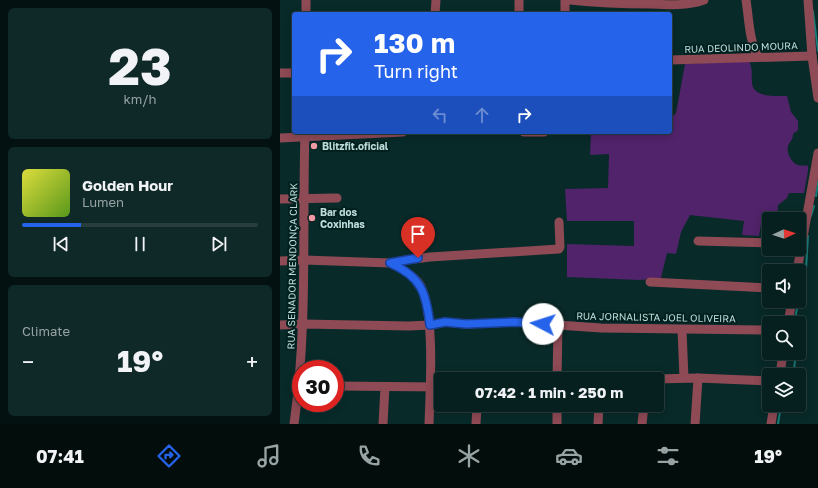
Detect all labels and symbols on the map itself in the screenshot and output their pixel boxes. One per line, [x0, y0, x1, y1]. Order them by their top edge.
street label: RUA DEOLINDO MOURA [684, 39, 798, 55]
place label: Blitzfit.oficial [322, 140, 389, 152]
marker: Blitzfit.oficial [309, 141, 319, 151]
street label: RUA SENADOR MENDONÇA CLARK [285, 182, 299, 349]
place label: Bar dos Coxinhas [320, 206, 365, 230]
north arrow [762, 212, 806, 256]
marker: Bar dos Coxinhas [307, 213, 317, 223]
pin [401, 217, 435, 258]
position arrow [522, 303, 564, 345]
street label: RUA JORNALISTA JOEL OLIVEIRA [576, 310, 736, 324]
speed limit sign: 30 [292, 360, 344, 412]

